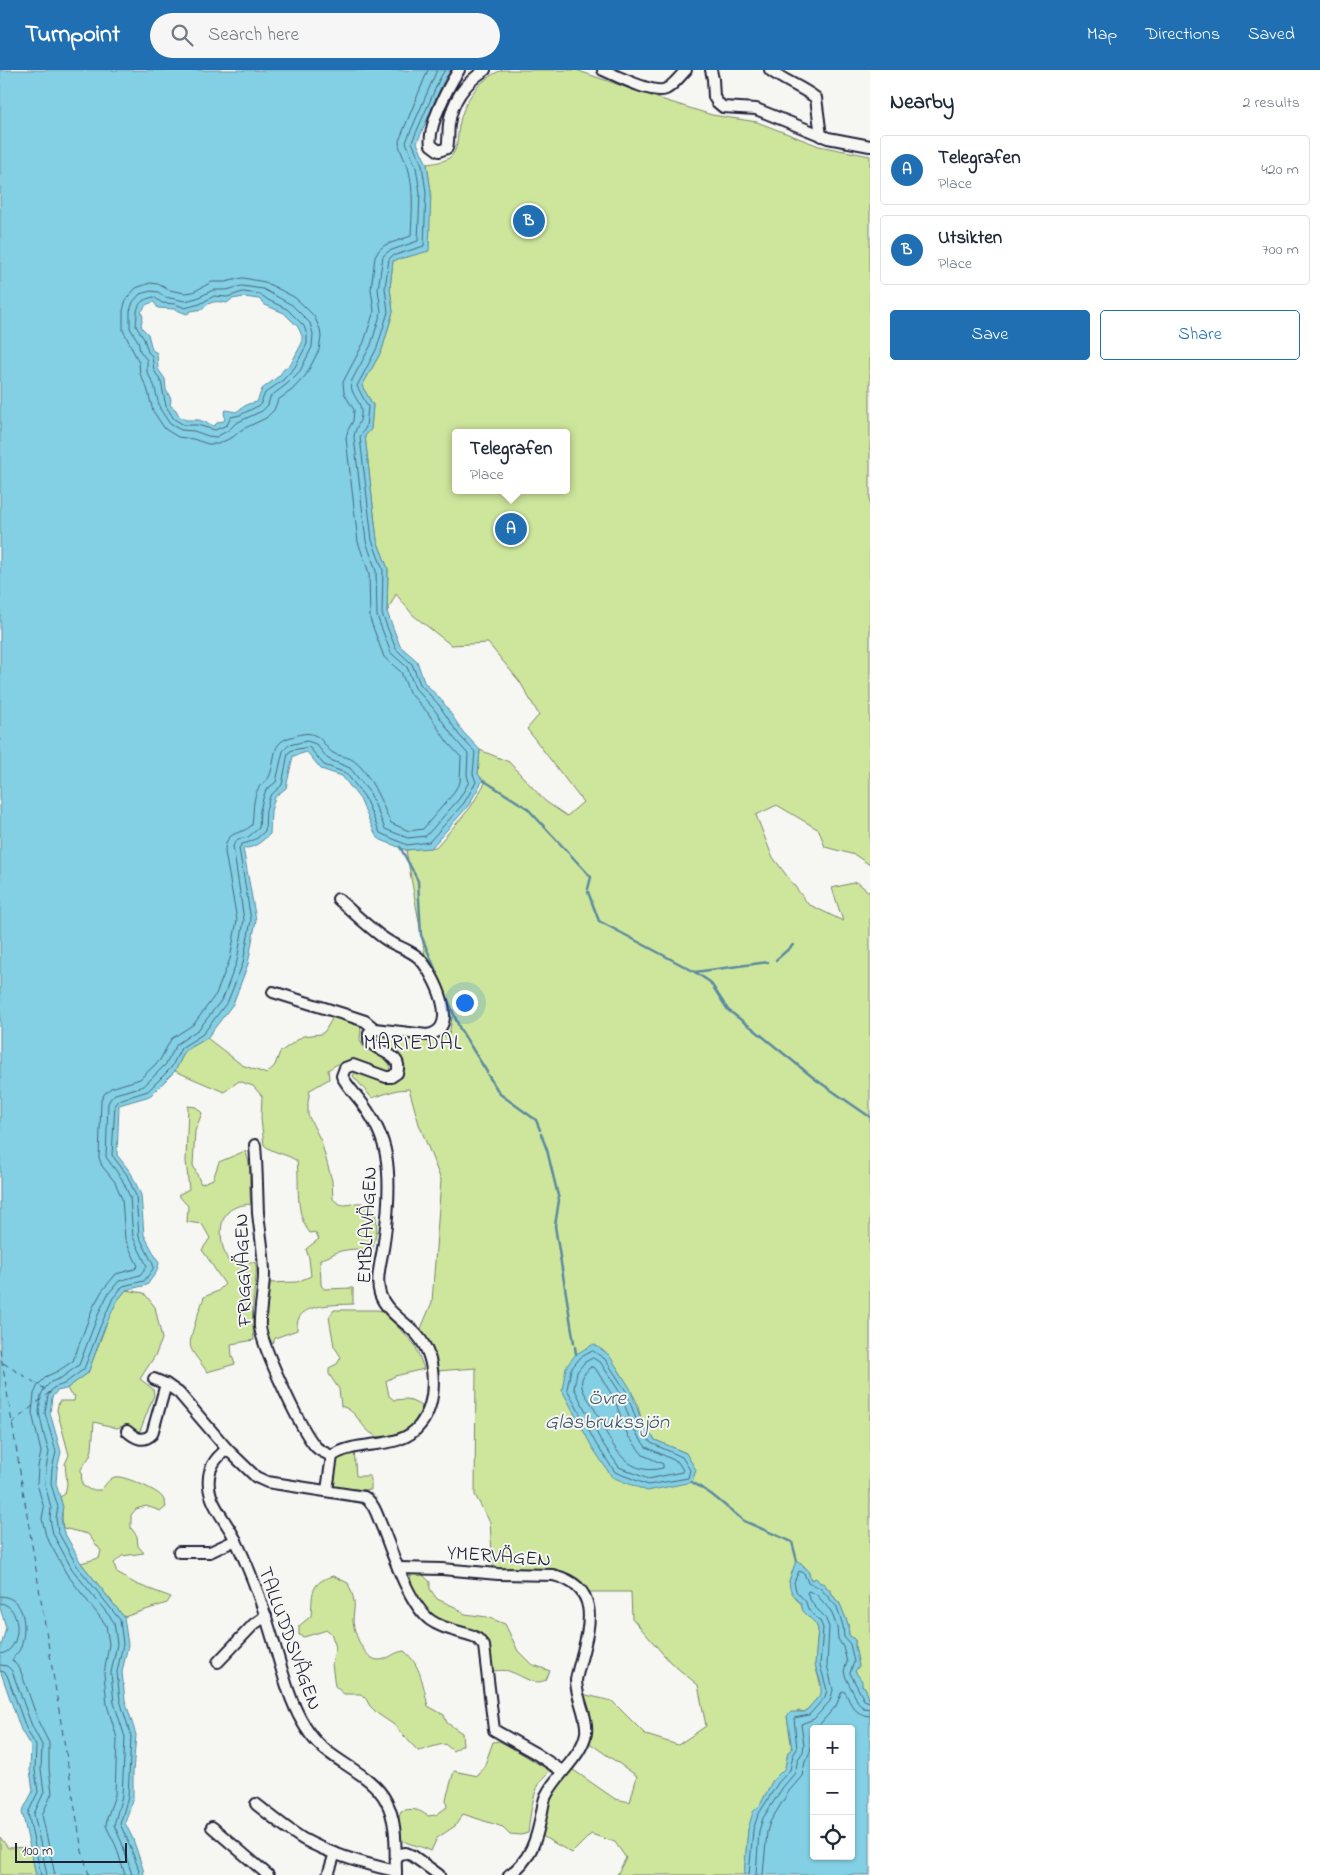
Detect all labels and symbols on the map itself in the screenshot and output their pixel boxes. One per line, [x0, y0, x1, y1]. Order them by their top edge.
pin: B [513, 202, 545, 240]
pin: A [495, 510, 527, 548]
your location [452, 990, 478, 1016]
district label: MARIEDAL [363, 1029, 463, 1059]
street label: EMBLAVÄGEN [351, 1166, 386, 1284]
street label: FRIGGVÄGEN [228, 1213, 261, 1328]
water label: Övre Glasbrukssjön [545, 1384, 670, 1438]
street label: YMERVÄGEN [446, 1539, 552, 1576]
street label: TALLUDDSVÄGEN [249, 1563, 328, 1715]
scale bar [15, 1840, 128, 1863]

